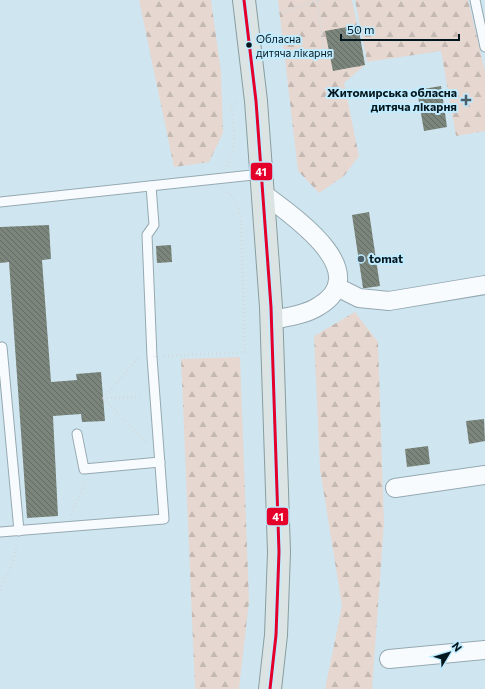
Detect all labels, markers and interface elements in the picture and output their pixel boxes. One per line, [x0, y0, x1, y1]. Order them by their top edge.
scale bar [341, 16, 459, 42]
text: 50 m [347, 22, 375, 36]
place label: Обласна дитяча лікарня [256, 32, 333, 59]
marker: Обласна дитяча лікарня [244, 40, 254, 50]
place label: Житомирська обласна дитяча лікарня [327, 85, 457, 113]
marker: Житомирська обласна дитяча лікарня [460, 94, 472, 106]
line badge: 41 [250, 162, 273, 181]
text: 41 [255, 165, 267, 178]
place label: tomat [369, 251, 403, 265]
marker: tomat [356, 254, 366, 264]
line badge: 41 [266, 507, 289, 526]
text: 41 [272, 510, 284, 523]
north arrow [429, 633, 469, 673]
text: N [450, 639, 465, 654]

